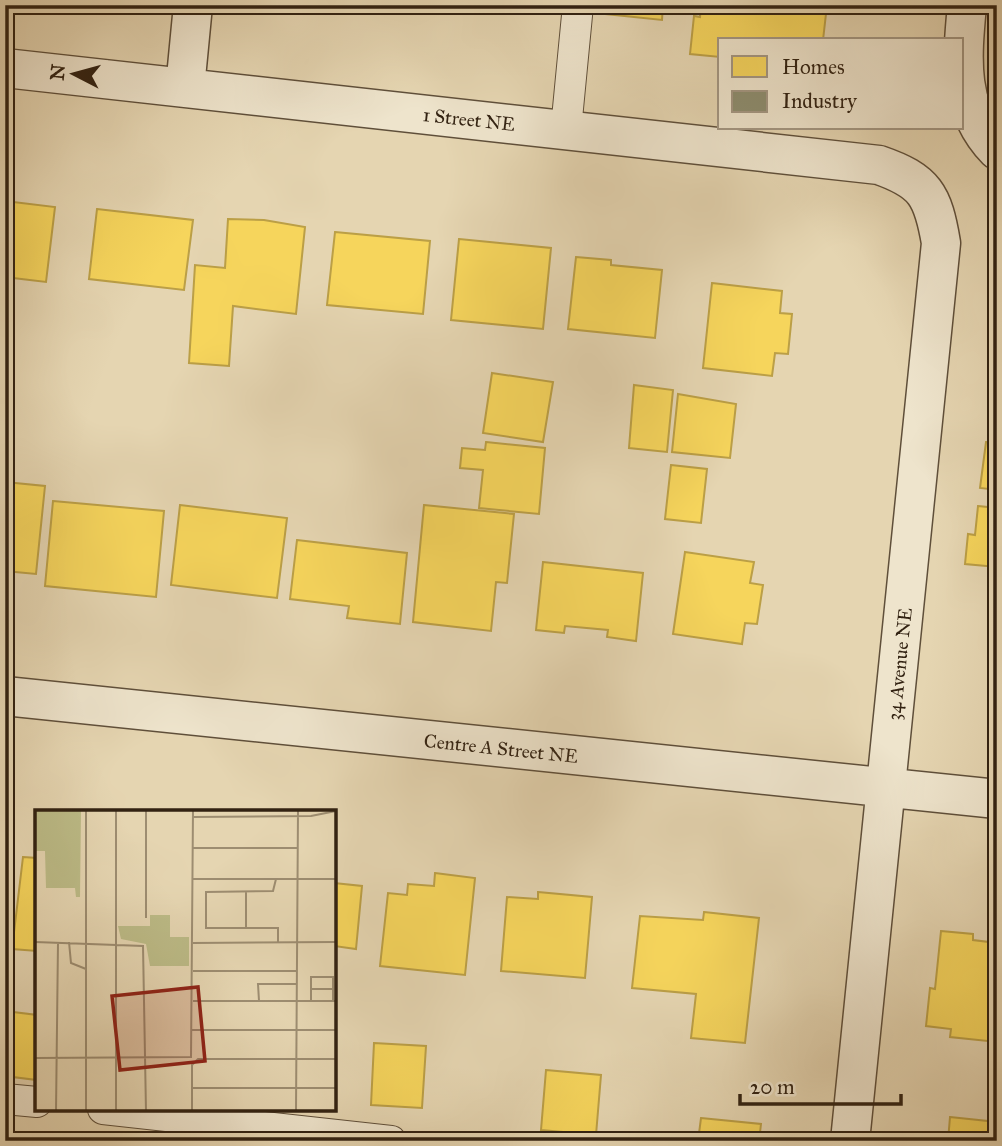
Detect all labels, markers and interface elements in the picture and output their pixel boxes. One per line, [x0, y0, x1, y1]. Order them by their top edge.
north arrow [38, 38, 108, 108]
legend [718, 38, 964, 130]
text: Homes [782, 54, 845, 80]
text: N [45, 63, 70, 81]
text: Industry [782, 88, 858, 114]
street label: 1 Street NE [422, 103, 517, 136]
street label: 34 Avenue NE [882, 606, 917, 722]
street label: Centre A Street NE [423, 729, 579, 768]
inset map [35, 810, 336, 1111]
scale bar [740, 1062, 900, 1106]
text: 20 m [750, 1074, 795, 1100]

